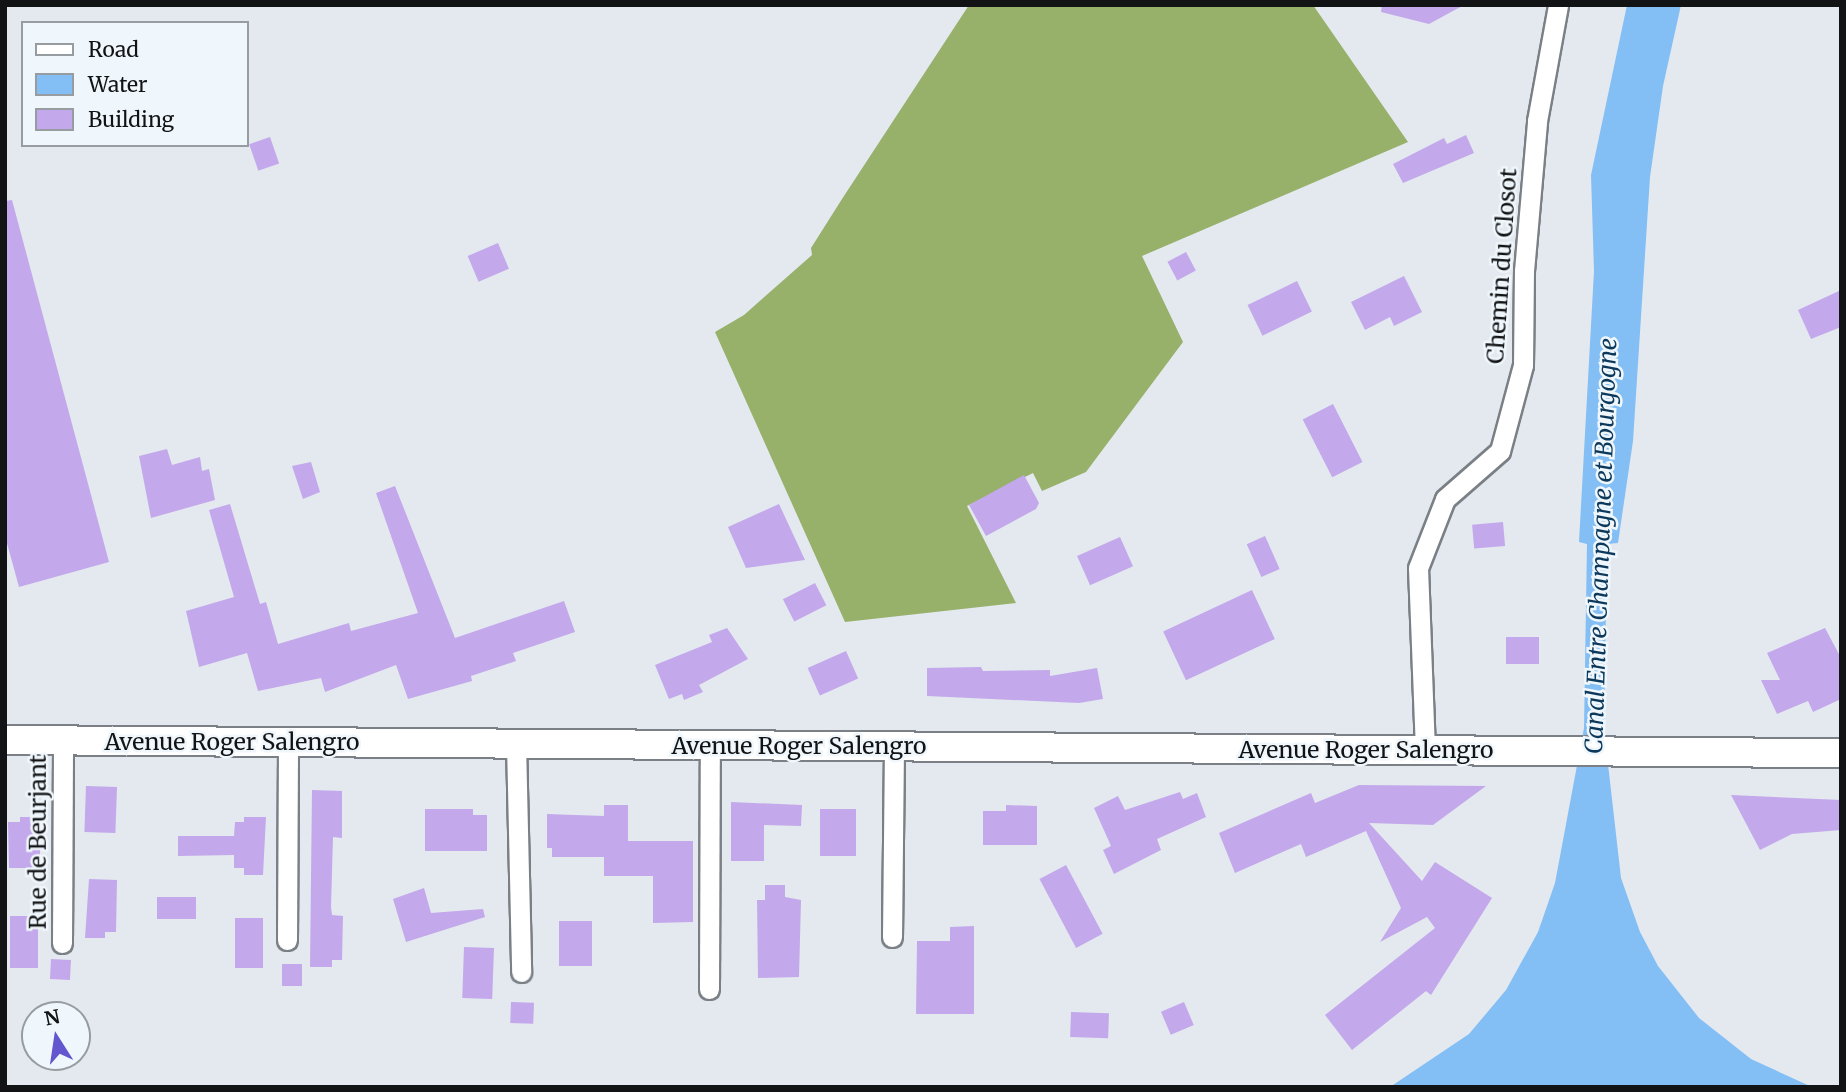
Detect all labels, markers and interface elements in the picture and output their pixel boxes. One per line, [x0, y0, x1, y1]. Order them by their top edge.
legend [21, 21, 248, 147]
text: Road [88, 36, 139, 63]
text: Water [88, 71, 147, 98]
text: Building [88, 106, 174, 133]
street label: Chemin du Closot [1481, 167, 1523, 365]
water label: Canal Entre Champagne et Bourgogne [1579, 337, 1623, 755]
street label: Avenue Roger Salengro [105, 728, 359, 756]
street label: Avenue Roger Salengro [672, 732, 926, 760]
street label: Avenue Roger Salengro [1239, 736, 1493, 764]
street label: Rue de Beurjant [24, 755, 52, 929]
north arrow [21, 1001, 91, 1071]
text: N [42, 1004, 62, 1031]

